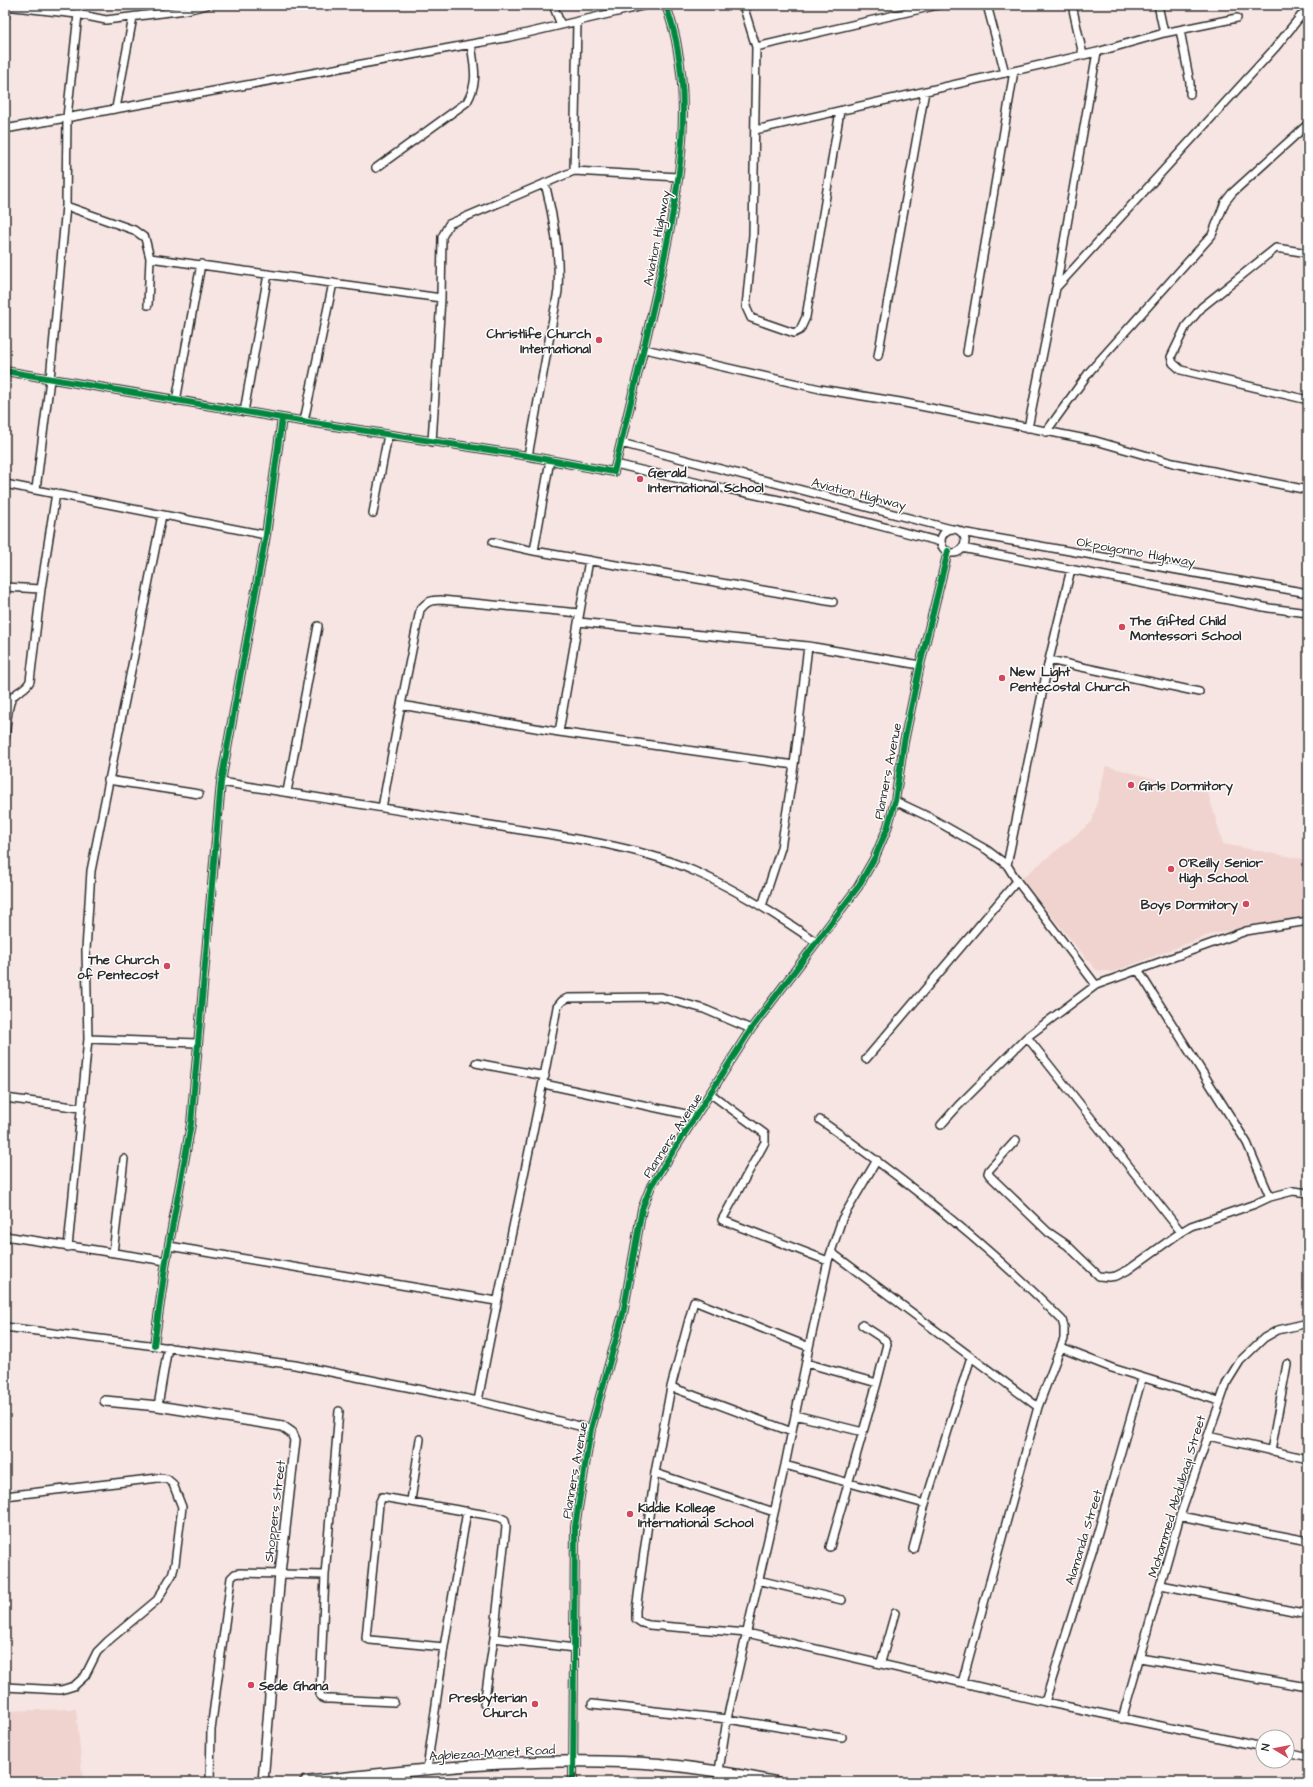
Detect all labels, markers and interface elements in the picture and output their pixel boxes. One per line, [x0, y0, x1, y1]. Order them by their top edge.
street label: Aviation Highway [639, 189, 676, 288]
place label: Christlife Church International [486, 325, 592, 358]
marker: Christlife Church International [594, 335, 604, 345]
place label: Gerald International School [648, 464, 764, 497]
street label: Aviation Highway [809, 473, 908, 515]
marker: Gerald International School [635, 474, 645, 484]
street label: Okpoigonno Highway [1075, 533, 1196, 572]
place label: The Gifted Child Montessori School [1129, 612, 1241, 645]
marker: The Gifted Child Montessori School [1117, 622, 1127, 632]
place label: New Light Pentecostal Church [1010, 663, 1130, 696]
marker: New Light Pentecostal Church [997, 673, 1007, 683]
street label: Planners Avenue [870, 721, 906, 821]
place label: Girls Dormitory [1139, 777, 1234, 796]
marker: Girls Dormitory [1126, 780, 1136, 790]
place label: O'Reilly Senior High School. [1179, 854, 1264, 889]
marker: O'Reilly Senior High School. [1166, 864, 1176, 874]
place label: Boys Dormitory [1141, 896, 1239, 915]
marker: Boys Dormitory [1241, 899, 1251, 909]
place label: The Church of Pentecost [77, 951, 160, 984]
marker: The Church of Pentecost [162, 961, 172, 971]
street label: Planners Avenue [639, 1089, 707, 1182]
street label: Mohammed Abdulbaqi Street [1144, 1412, 1210, 1580]
street label: Planners Avenue [558, 1420, 592, 1520]
street label: Shoppers Street [260, 1458, 290, 1563]
street label: Alamanda Street [1061, 1487, 1107, 1587]
place label: Kiddie Kollege International School [638, 1499, 754, 1532]
marker: Kiddie Kollege International School [625, 1509, 635, 1519]
place label: Sede Ghana [258, 1677, 329, 1695]
marker: Sede Ghana [246, 1680, 256, 1690]
place label: Presbyterian Church [449, 1689, 528, 1722]
marker: Presbyterian Church [530, 1699, 540, 1709]
north arrow [1255, 1729, 1295, 1769]
street label: Agblezaa-Manet Road [428, 1741, 556, 1766]
text: N [1258, 1743, 1274, 1752]

